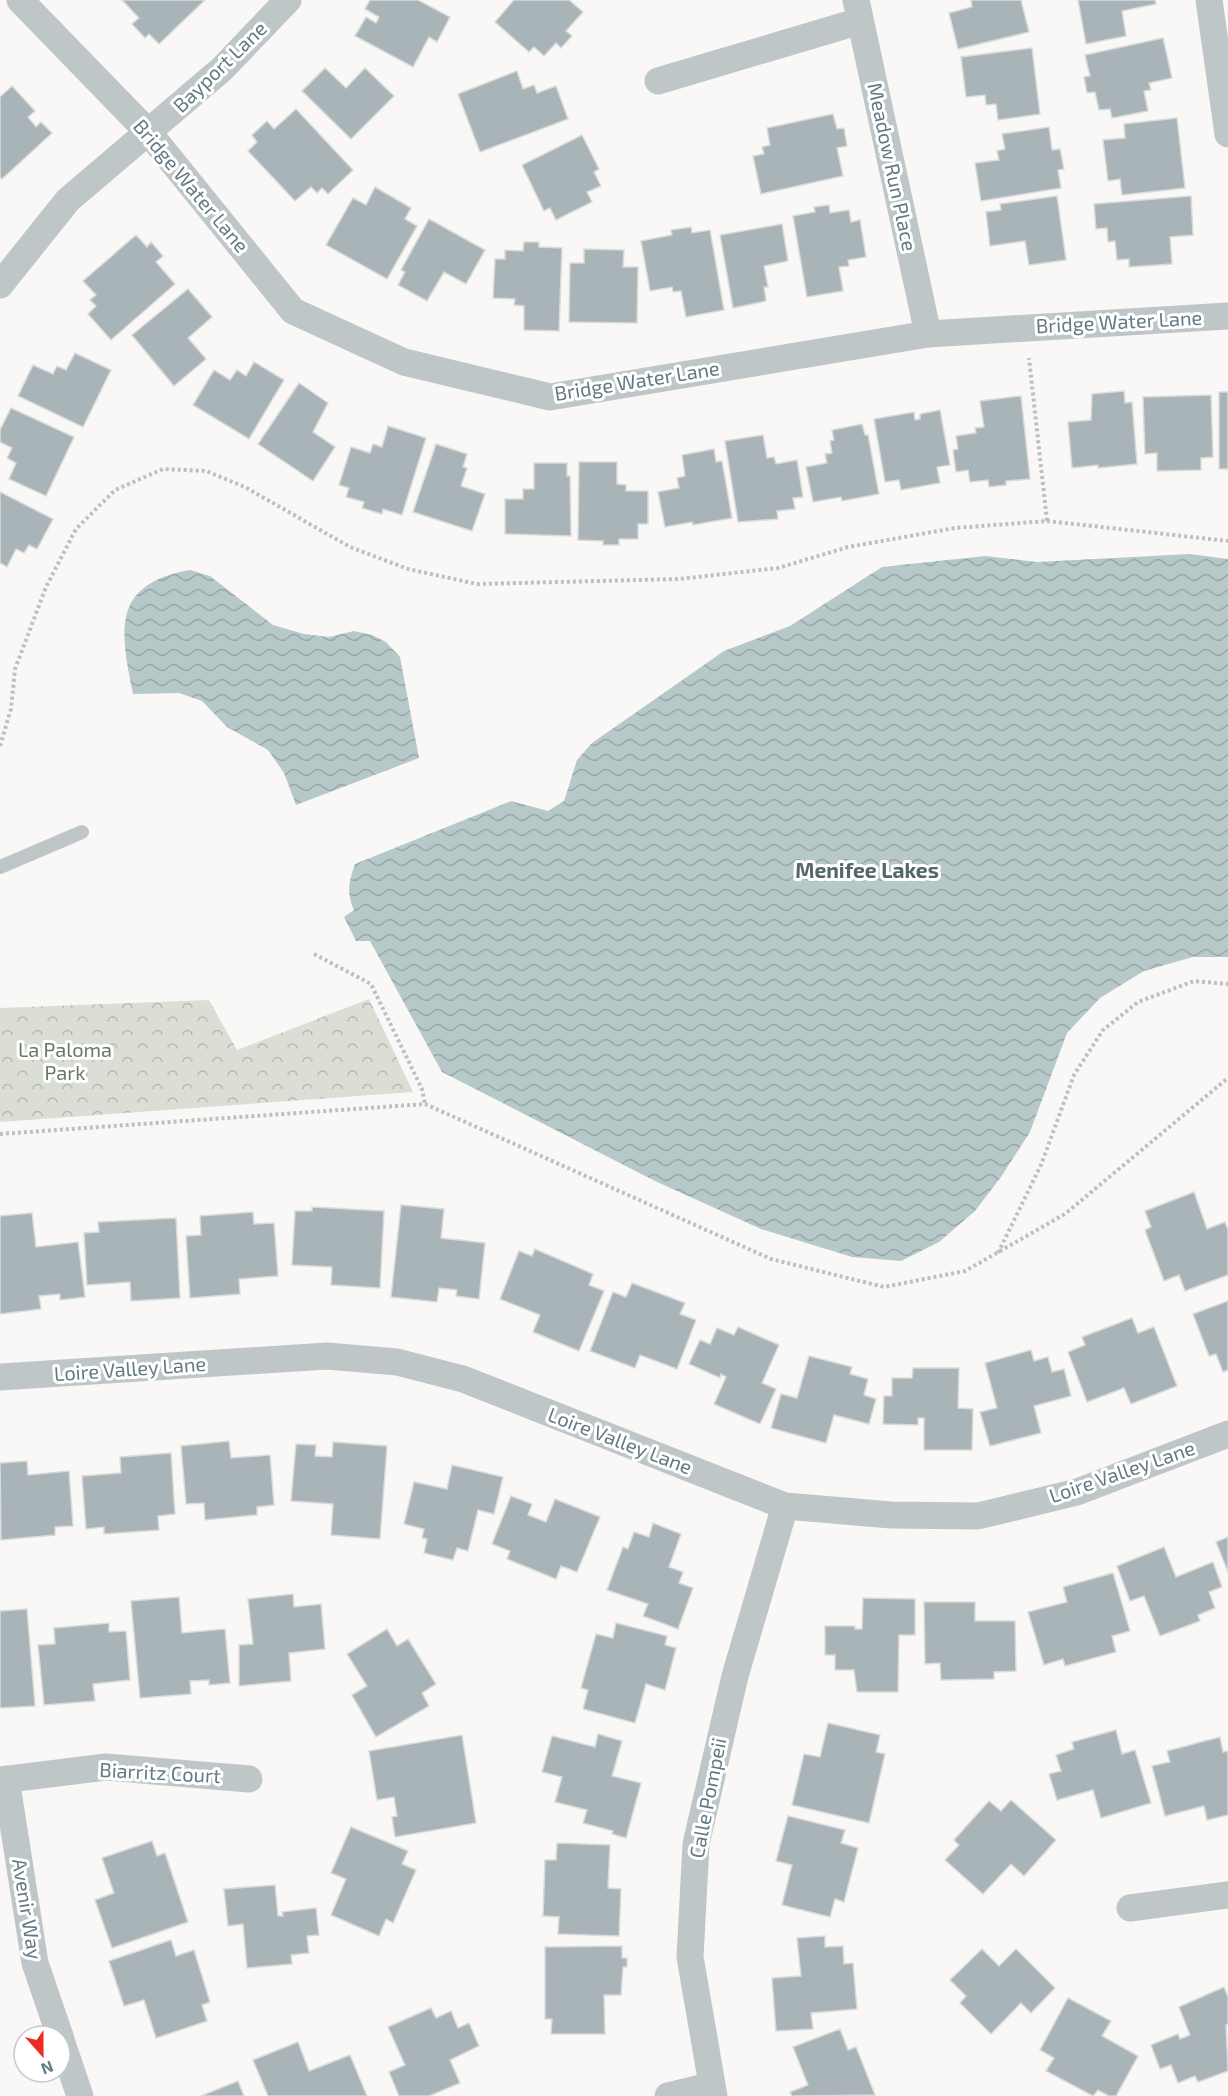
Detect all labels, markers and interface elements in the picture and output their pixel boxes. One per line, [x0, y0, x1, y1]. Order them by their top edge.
street label: Bayport Lane [168, 16, 271, 117]
street label: Meadow Run Place [863, 80, 923, 253]
street label: Bridge Water Lane [129, 114, 255, 257]
street label: Bridge Water Lane [1035, 305, 1203, 337]
street label: Bridge Water Lane [553, 355, 721, 405]
district label: Menifee Lakes [795, 857, 939, 882]
park label: La Paloma Park [18, 1037, 112, 1084]
street label: Loire Valley Lane [53, 1351, 207, 1385]
street label: Loire Valley Lane [545, 1402, 696, 1479]
street label: Loire Valley Lane [1046, 1435, 1198, 1507]
street label: Calle Pompeii [684, 1736, 730, 1860]
street label: Biarritz Court [99, 1757, 222, 1787]
street label: Avenir Way [8, 1857, 48, 1961]
north arrow [12, 2024, 72, 2084]
text: N [39, 2058, 56, 2079]

